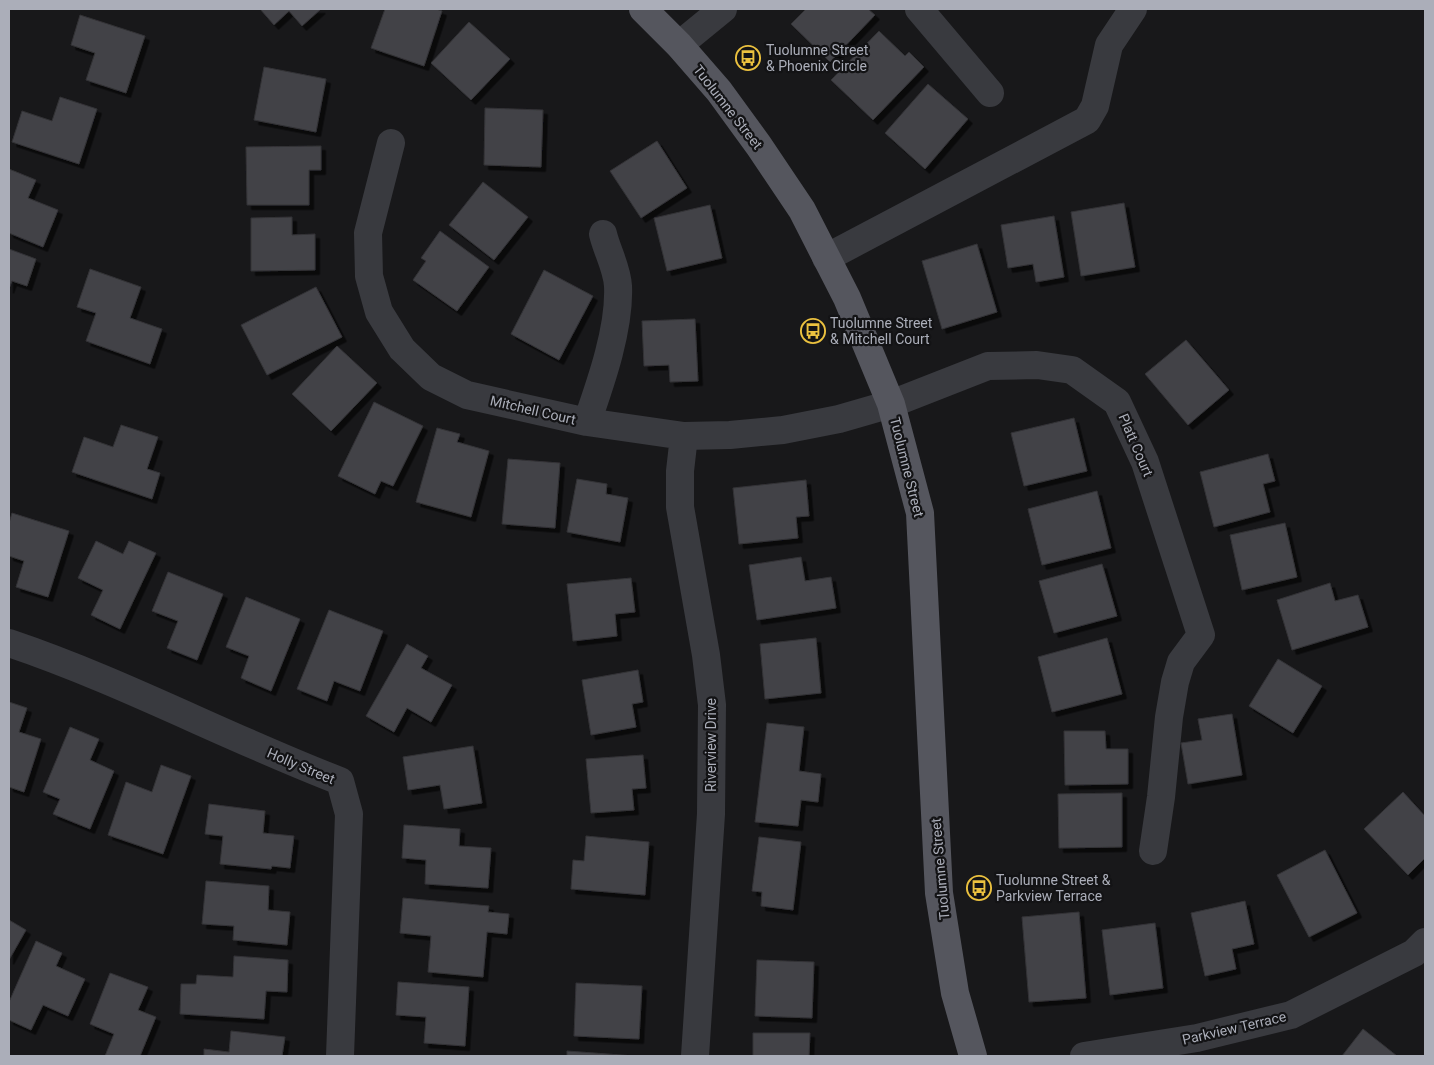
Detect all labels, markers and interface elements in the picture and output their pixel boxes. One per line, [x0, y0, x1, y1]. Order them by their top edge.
place label: Tuolumne Street & Phoenix Circle [766, 42, 869, 74]
bus stop icon: Tuolumne Street & Phoenix Circle [735, 45, 761, 71]
street label: Tuolumne Street [690, 62, 766, 153]
place label: Tuolumne Street & Mitchell Court [830, 315, 933, 347]
bus stop icon: Tuolumne Street & Mitchell Court [800, 318, 826, 344]
street label: Mitchell Court [489, 392, 578, 428]
street label: Platt Court [1116, 411, 1157, 479]
street label: Tuolumne Street [887, 415, 927, 519]
street label: Riverview Drive [703, 698, 719, 792]
street label: Holly Street [265, 745, 338, 788]
street label: Tuolumne Street [928, 817, 952, 921]
place label: Tuolumne Street & Parkview Terrace [996, 872, 1111, 904]
bus stop icon: Tuolumne Street & Parkview Terrace [966, 875, 992, 901]
street label: Parkview Terrace [1180, 1008, 1288, 1048]

